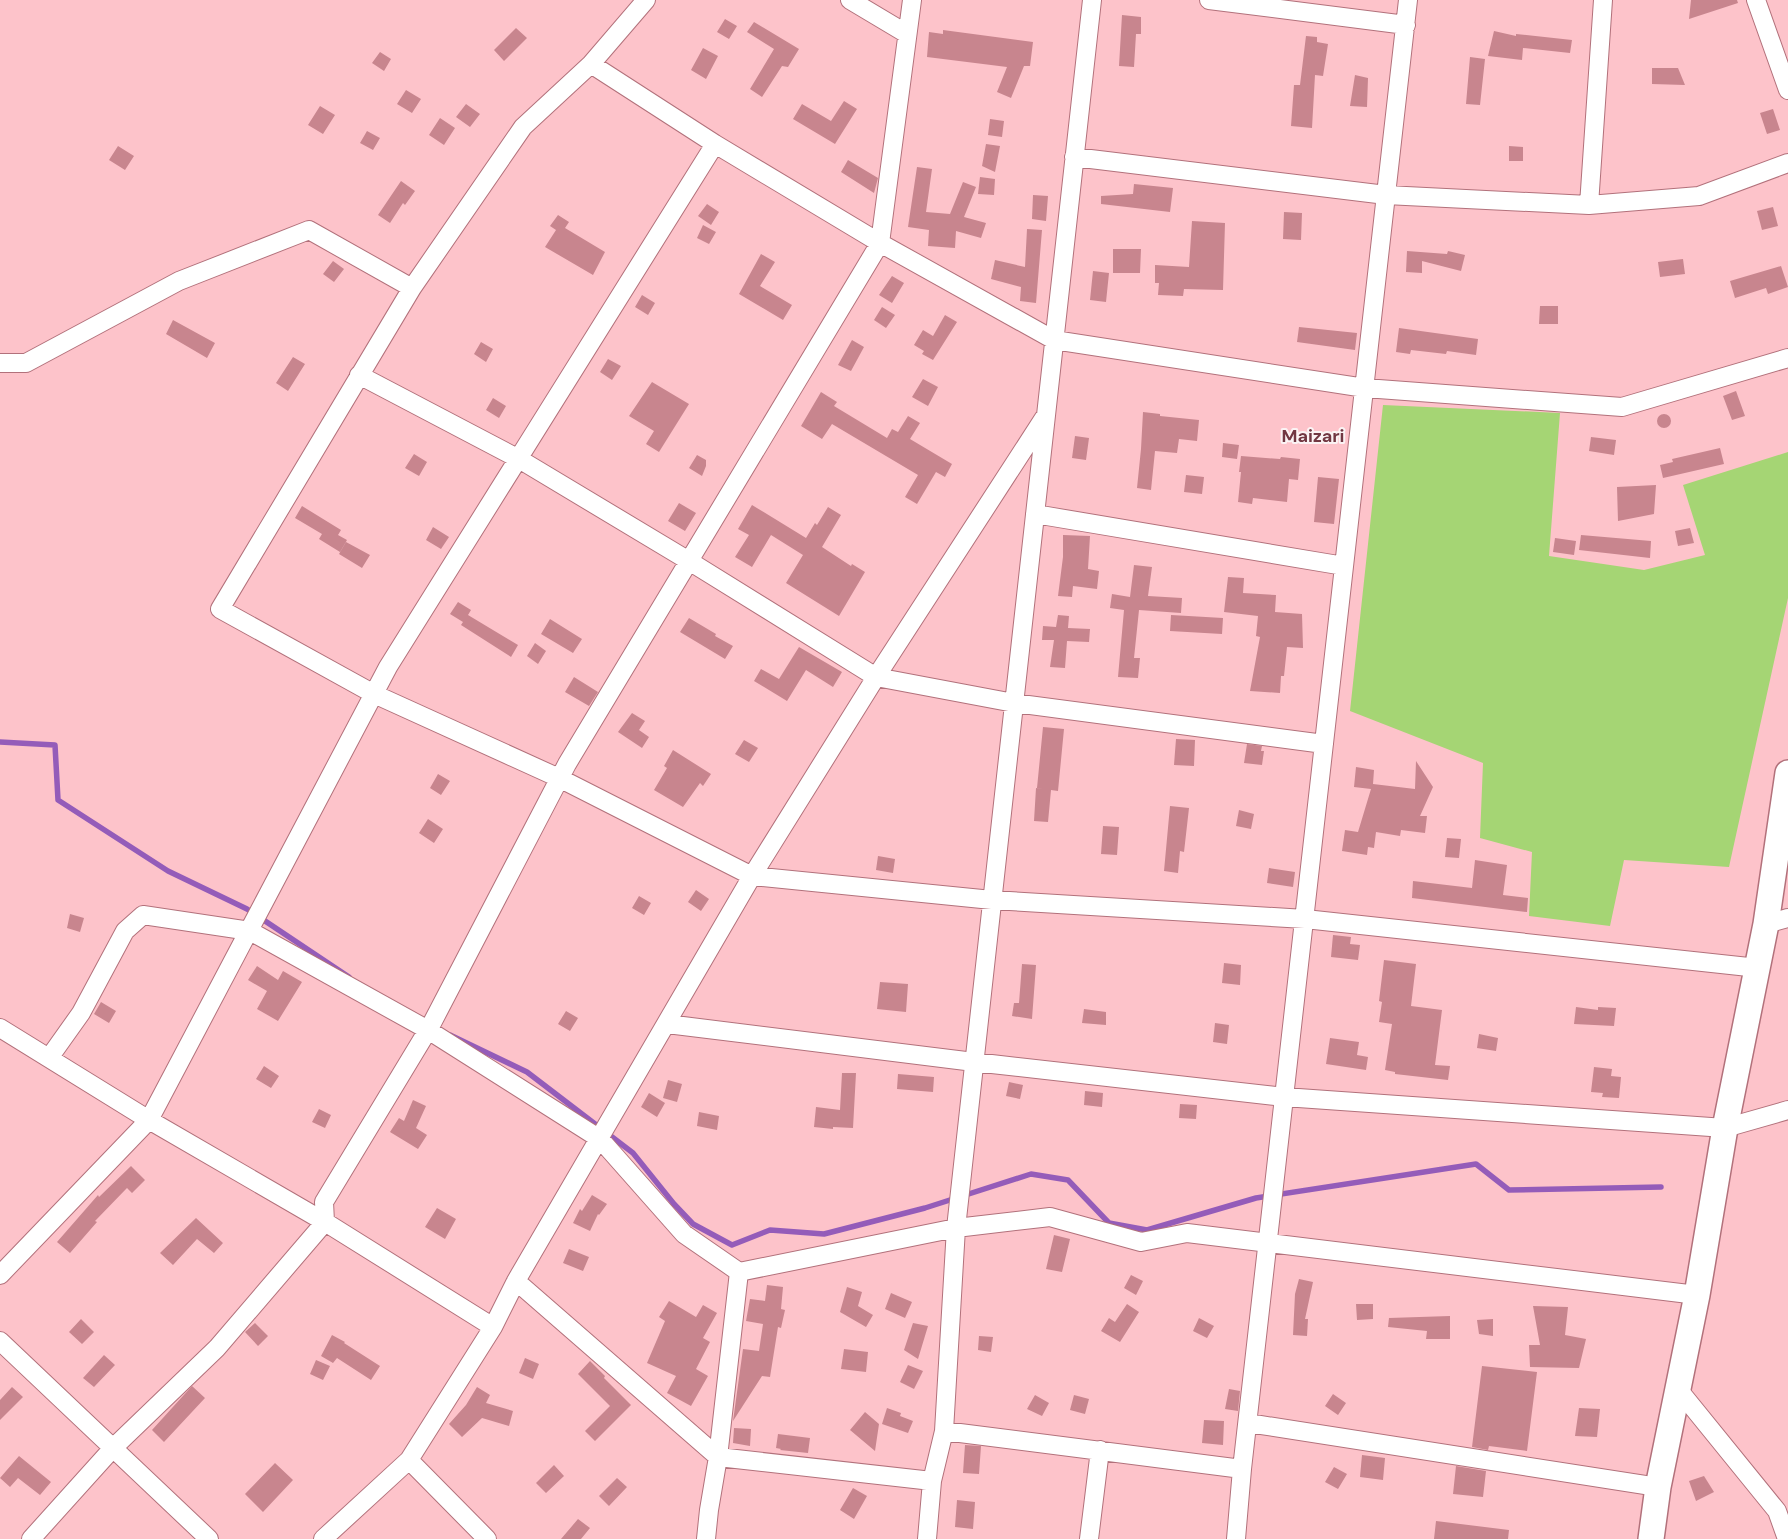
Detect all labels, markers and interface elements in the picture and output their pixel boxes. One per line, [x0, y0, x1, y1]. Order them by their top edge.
district label: Maizari [1281, 424, 1345, 448]

